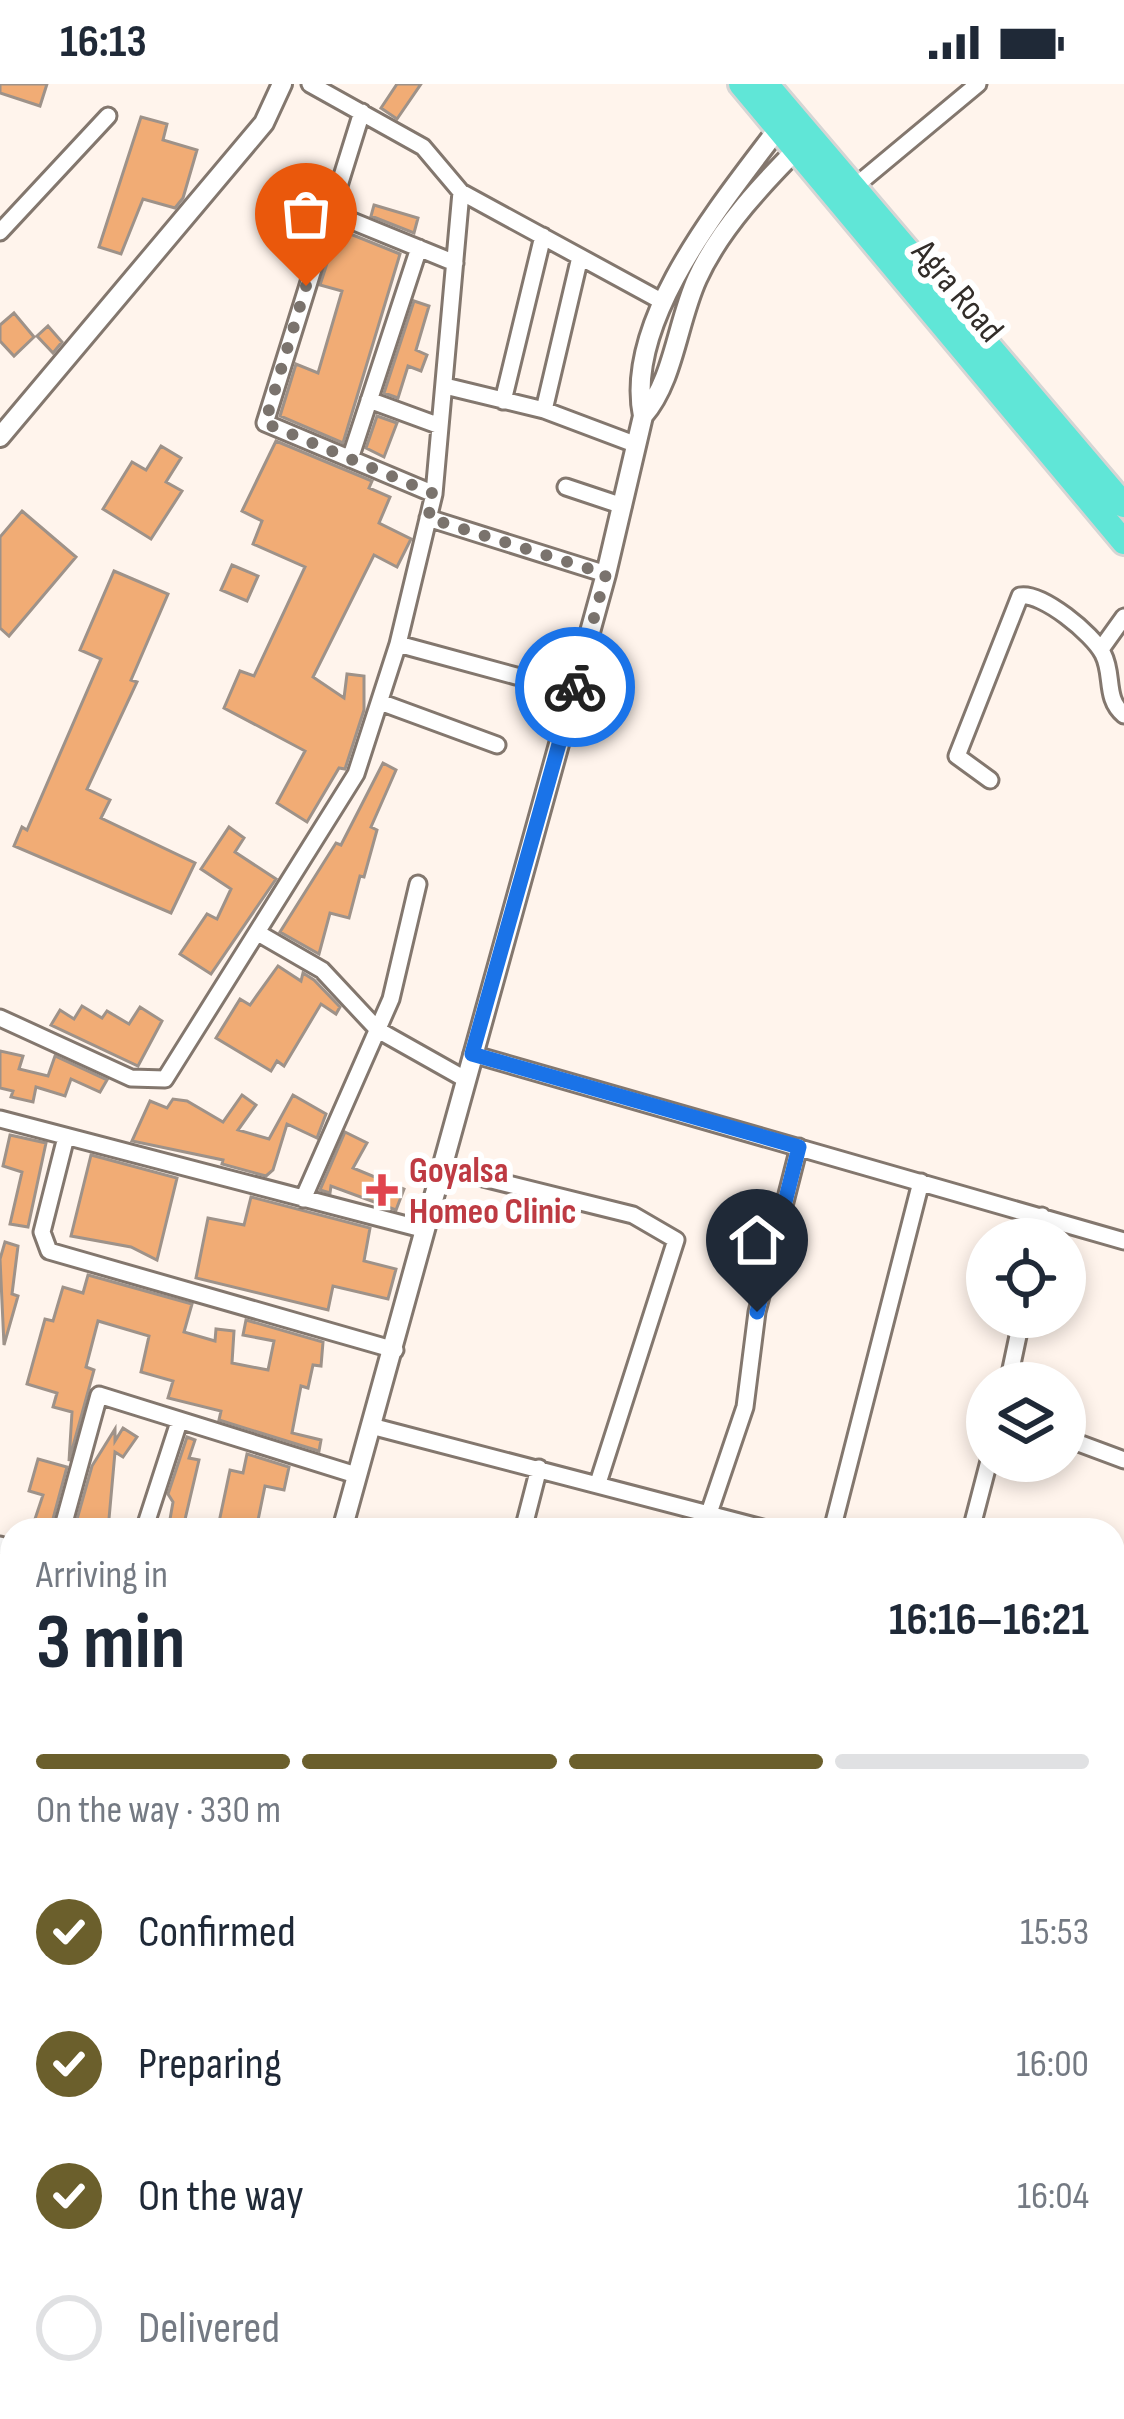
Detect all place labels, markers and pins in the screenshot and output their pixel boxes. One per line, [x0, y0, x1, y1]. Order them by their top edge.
pin [255, 163, 357, 286]
place label: Goyalsa Homeo Clinic [409, 1150, 577, 1234]
marker: Goyalsa Homeo Clinic [366, 1174, 398, 1206]
pin [706, 1189, 808, 1312]

